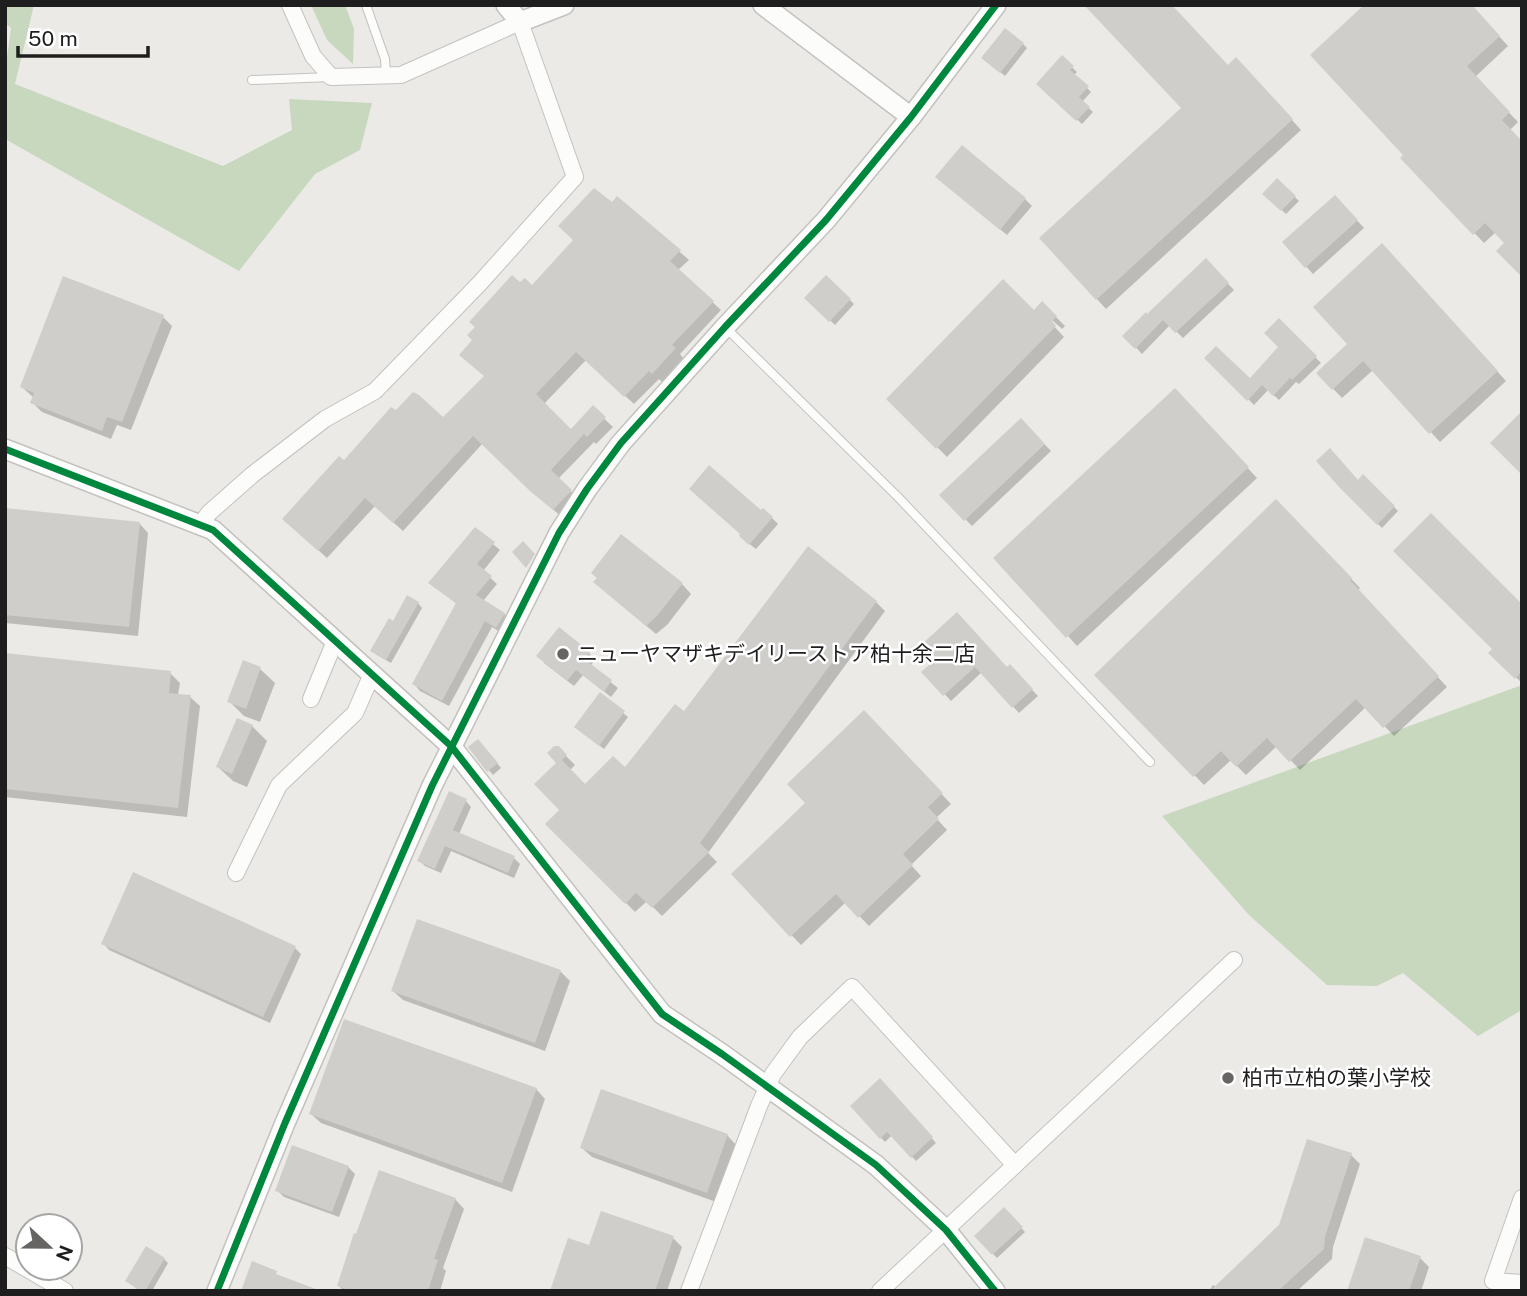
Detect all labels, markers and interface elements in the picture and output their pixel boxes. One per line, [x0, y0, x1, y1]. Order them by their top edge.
scale bar [18, 14, 147, 58]
text: 50 m [28, 26, 78, 51]
place label: ニューヤマザキデイリーストア柏十余二店 [577, 641, 975, 666]
marker: ニューヤマザキデイリーストア柏十余二店 [555, 646, 571, 662]
place label: 柏市立柏の葉小学校 [1242, 1065, 1431, 1090]
marker: 柏市立柏の葉小学校 [1220, 1070, 1236, 1086]
north arrow [14, 1212, 84, 1282]
text: N [52, 1242, 78, 1264]

